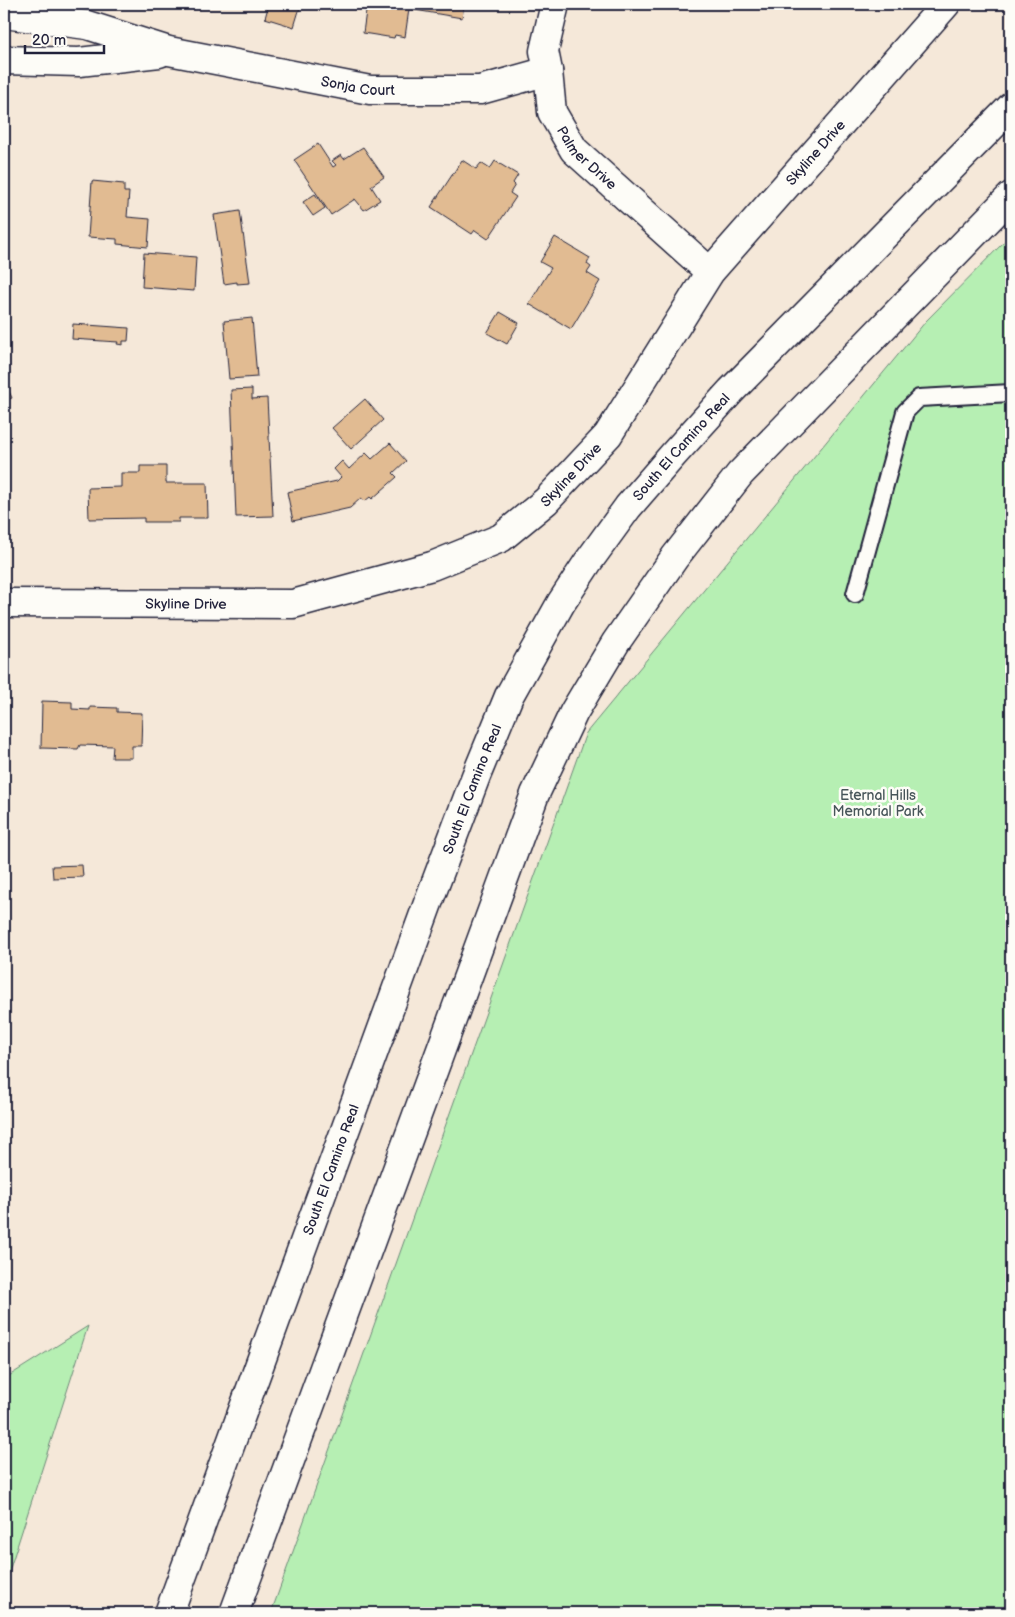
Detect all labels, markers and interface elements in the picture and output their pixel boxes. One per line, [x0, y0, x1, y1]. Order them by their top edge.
scale bar [25, 22, 104, 54]
text: 20 m [32, 31, 66, 50]
street label: Sonja Court [320, 72, 395, 99]
street label: Skyline Drive [782, 116, 849, 189]
street label: Palmer Drive [553, 123, 620, 193]
street label: South El Camino Real [629, 390, 733, 504]
street label: Skyline Drive [537, 439, 605, 510]
street label: Skyline Drive [145, 595, 227, 612]
street label: South El Camino Real [439, 722, 505, 856]
park label: Eternal Hills Memorial Park [832, 787, 924, 820]
street label: South El Camino Real [299, 1102, 362, 1237]

